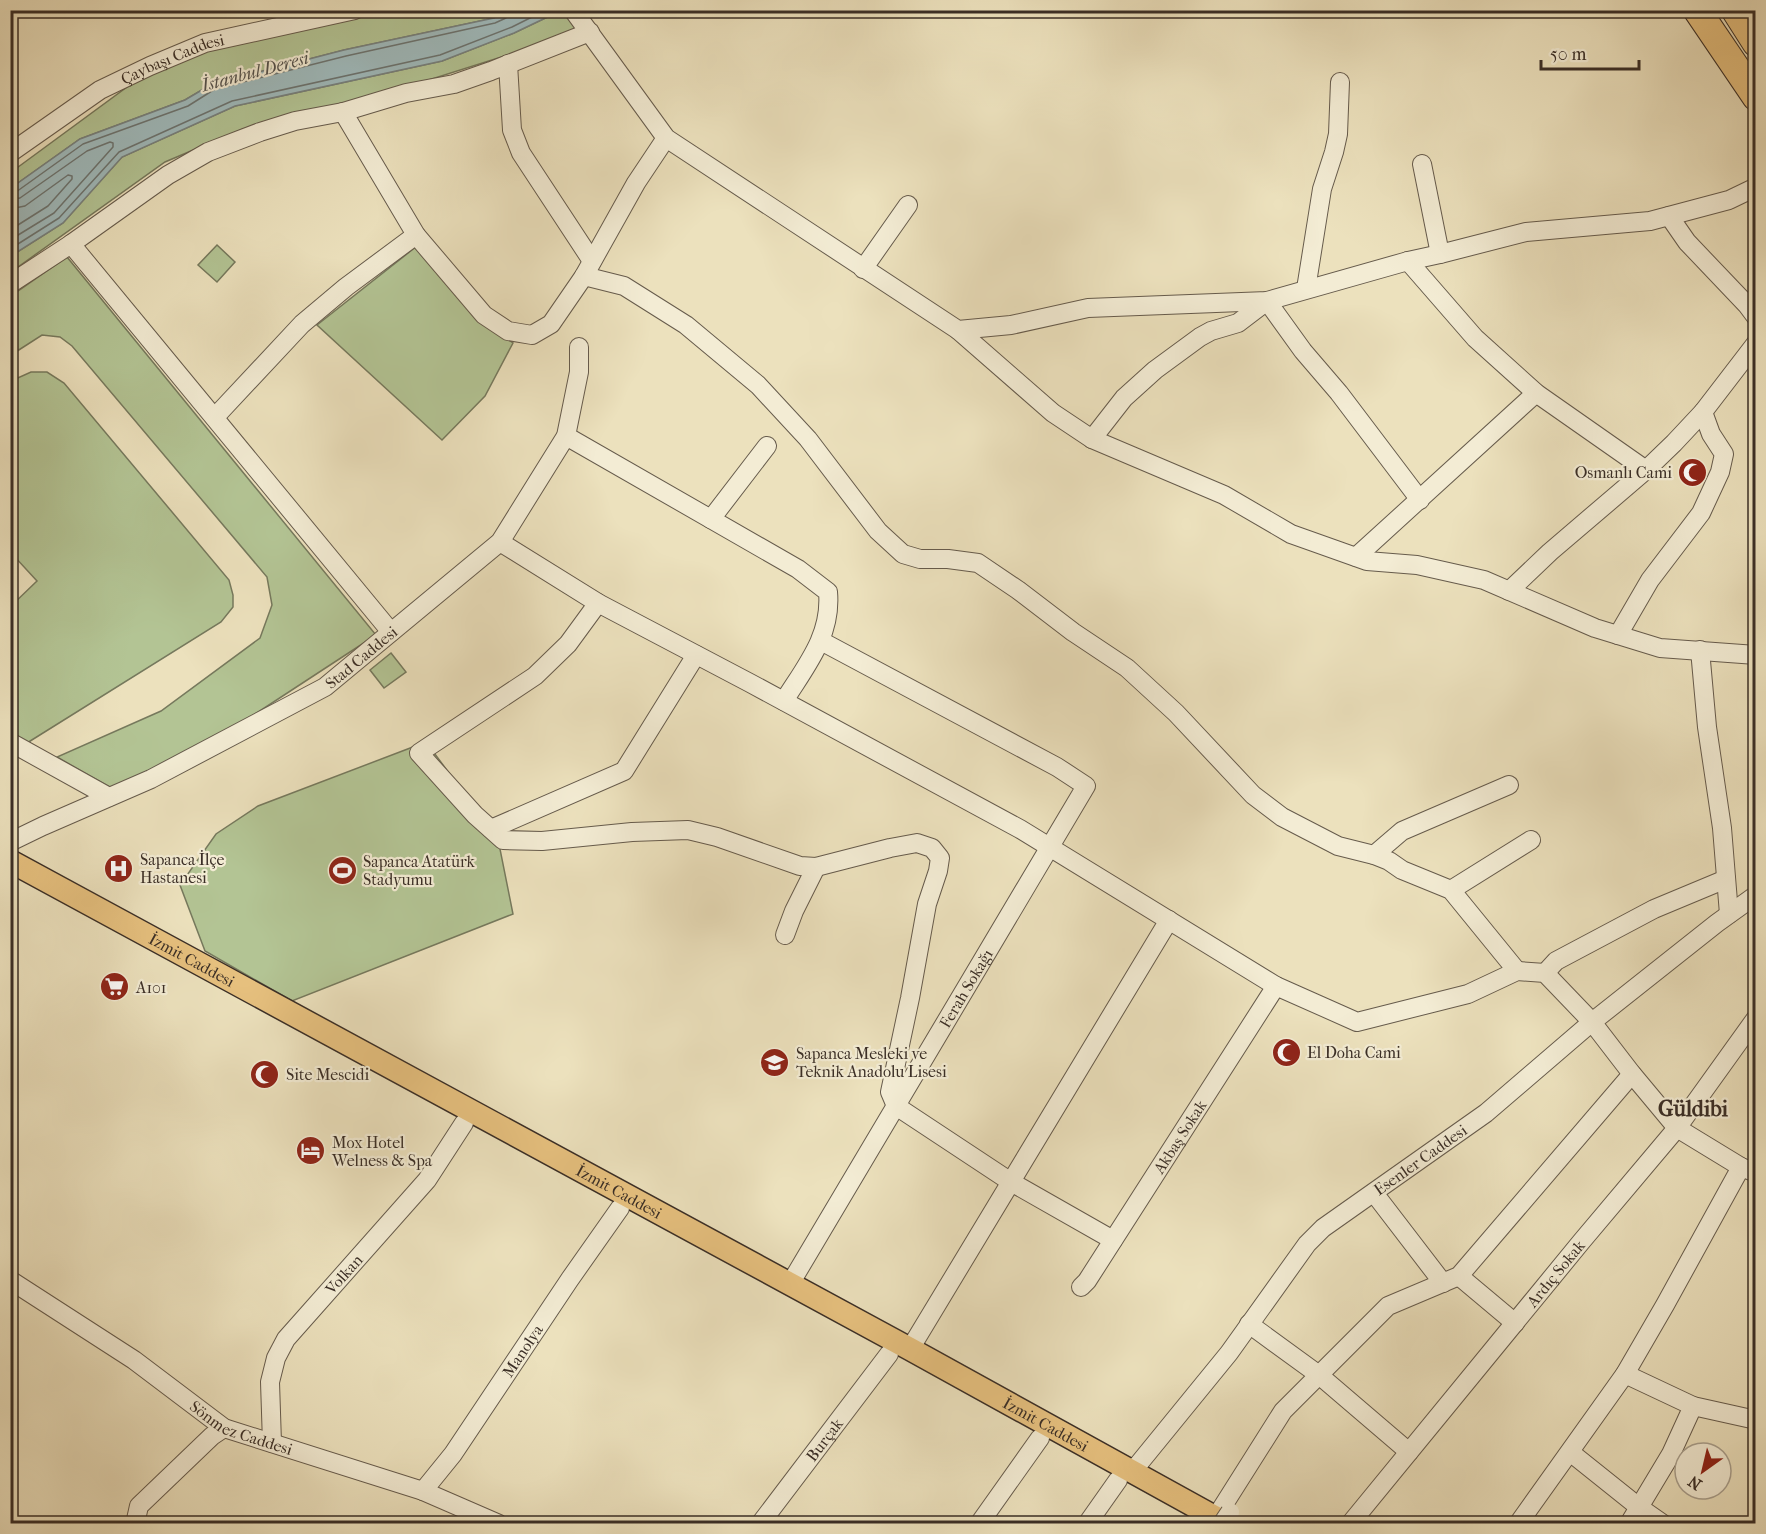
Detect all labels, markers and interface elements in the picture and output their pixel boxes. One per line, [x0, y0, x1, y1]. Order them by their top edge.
street label: Çaybaşı Caddesi [117, 30, 226, 89]
scale bar [1541, 33, 1638, 71]
text: 50 m [1550, 44, 1587, 65]
water label: İstanbul Deresi [197, 45, 313, 97]
mosque icon: Osmanlı Cami [1677, 456, 1709, 488]
place label: Osmanlı Cami [1575, 463, 1672, 482]
street label: Stad Caddesi [321, 622, 401, 692]
place label: Sapanca İlçe Hastanesi [140, 850, 224, 887]
hospital icon: Sapanca İlçe Hastanesi [103, 852, 135, 884]
place label: Sapanca Atatürk Stadyumu [363, 852, 476, 889]
sports icon: Sapanca Atatürk Stadyumu [326, 854, 358, 886]
street label: İzmit Caddesi [146, 929, 238, 991]
street label: Ferah Sokağı [935, 945, 997, 1031]
supermarket icon: A101 [99, 971, 131, 1003]
place label: A101 [135, 978, 166, 997]
mosque icon: El Doha Cami [1270, 1036, 1302, 1068]
place label: El Doha Cami [1307, 1043, 1401, 1062]
place label: Sapanca Mesleki ve Teknik Anadolu Lisesi [796, 1044, 947, 1081]
school or university icon: Sapanca Mesleki ve Teknik Anadolu Lisesi [759, 1046, 791, 1078]
mosque icon: Site Mescidi [249, 1058, 281, 1090]
place label: Site Mescidi [286, 1065, 370, 1084]
street label: Akbaş Sokak [1148, 1096, 1211, 1178]
district label: Güldibi [1658, 1096, 1729, 1122]
street label: Esenler Caddesi [1370, 1120, 1471, 1199]
place label: Mox Hotel Welness & Spa [331, 1133, 433, 1170]
hotel icon: Mox Hotel Welness & Spa [295, 1135, 327, 1167]
street label: İzmit Caddesi [573, 1160, 666, 1222]
street label: Ardıç Sokak [1522, 1235, 1589, 1312]
street label: Volkan [320, 1250, 367, 1299]
street label: Manolya [498, 1320, 547, 1380]
street label: İzmit Caddesi [1000, 1393, 1092, 1455]
street label: Sönmez Caddesi [186, 1396, 295, 1459]
street label: Burçak [802, 1414, 847, 1465]
north arrow [1673, 1441, 1733, 1501]
text: N [1684, 1471, 1705, 1494]

